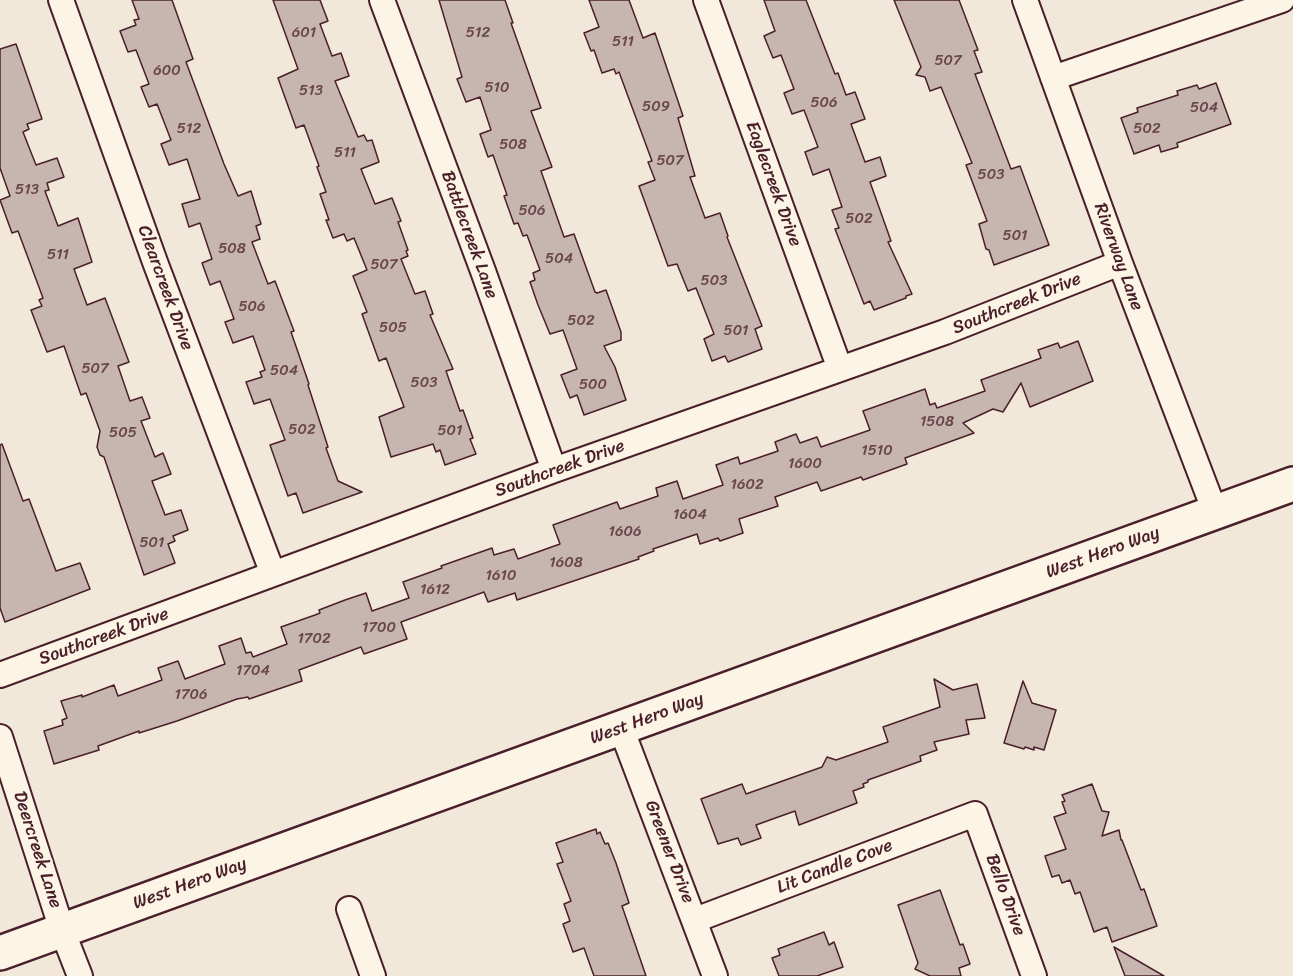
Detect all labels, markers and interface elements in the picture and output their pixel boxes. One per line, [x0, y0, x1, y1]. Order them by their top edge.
house number: 601 [292, 24, 316, 42]
house number: 512 [466, 24, 490, 42]
house number: 511 [612, 33, 634, 51]
house number: 507 [934, 52, 962, 70]
house number: 600 [153, 62, 181, 80]
house number: 510 [484, 79, 510, 97]
house number: 513 [299, 82, 323, 100]
house number: 506 [810, 94, 838, 112]
house number: 509 [642, 98, 670, 116]
house number: 504 [1190, 99, 1218, 117]
street label: Eaglecreek Drive [740, 118, 806, 250]
house number: 512 [177, 120, 201, 138]
house number: 502 [1133, 120, 1161, 138]
house number: 508 [499, 136, 527, 154]
house number: 511 [334, 144, 356, 162]
house number: 507 [656, 152, 684, 170]
house number: 503 [978, 166, 1004, 184]
street label: Battlecreek Lane [436, 168, 502, 302]
house number: 513 [15, 181, 39, 199]
street label: Riverway Lane [1089, 200, 1147, 314]
house number: 506 [518, 202, 546, 220]
house number: 502 [845, 210, 873, 228]
street label: Clearcreek Drive [132, 223, 198, 353]
house number: 501 [1002, 227, 1028, 245]
house number: 508 [218, 240, 246, 258]
house number: 511 [47, 246, 69, 264]
house number: 504 [545, 250, 573, 268]
house number: 507 [370, 256, 398, 274]
street label: Southcreek Drive [950, 268, 1084, 340]
house number: 503 [701, 272, 727, 290]
house number: 506 [238, 298, 266, 316]
house number: 502 [567, 312, 595, 330]
house number: 505 [379, 319, 407, 337]
house number: 501 [723, 322, 749, 340]
house number: 507 [81, 360, 109, 378]
house number: 504 [270, 362, 298, 380]
house number: 503 [411, 374, 437, 392]
house number: 500 [579, 376, 607, 394]
house number: 1508 [920, 413, 954, 431]
house number: 502 [288, 421, 316, 439]
house number: 501 [437, 422, 463, 440]
house number: 505 [109, 424, 137, 442]
street label: Southcreek Drive [492, 435, 628, 503]
house number: 1510 [861, 442, 893, 460]
house number: 1600 [788, 455, 822, 473]
house number: 1602 [730, 476, 764, 494]
house number: 1604 [673, 506, 707, 524]
street label: West Hero Way [1043, 522, 1163, 584]
house number: 1606 [609, 523, 641, 541]
house number: 501 [139, 534, 165, 552]
house number: 1608 [549, 554, 583, 572]
house number: 1610 [486, 567, 516, 585]
house number: 1612 [420, 581, 450, 599]
street label: Southcreek Drive [36, 603, 172, 671]
house number: 1700 [362, 619, 396, 637]
house number: 1702 [297, 630, 331, 648]
house number: 1704 [236, 662, 270, 680]
house number: 1706 [175, 686, 207, 704]
street label: West Hero Way [587, 688, 707, 750]
street label: Deercreek Lane [8, 789, 66, 911]
street label: Greener Drive [640, 798, 698, 906]
street label: Lit Candle Cove [774, 835, 896, 899]
street label: Bello Drive [980, 851, 1030, 939]
street label: West Hero Way [130, 853, 250, 915]

